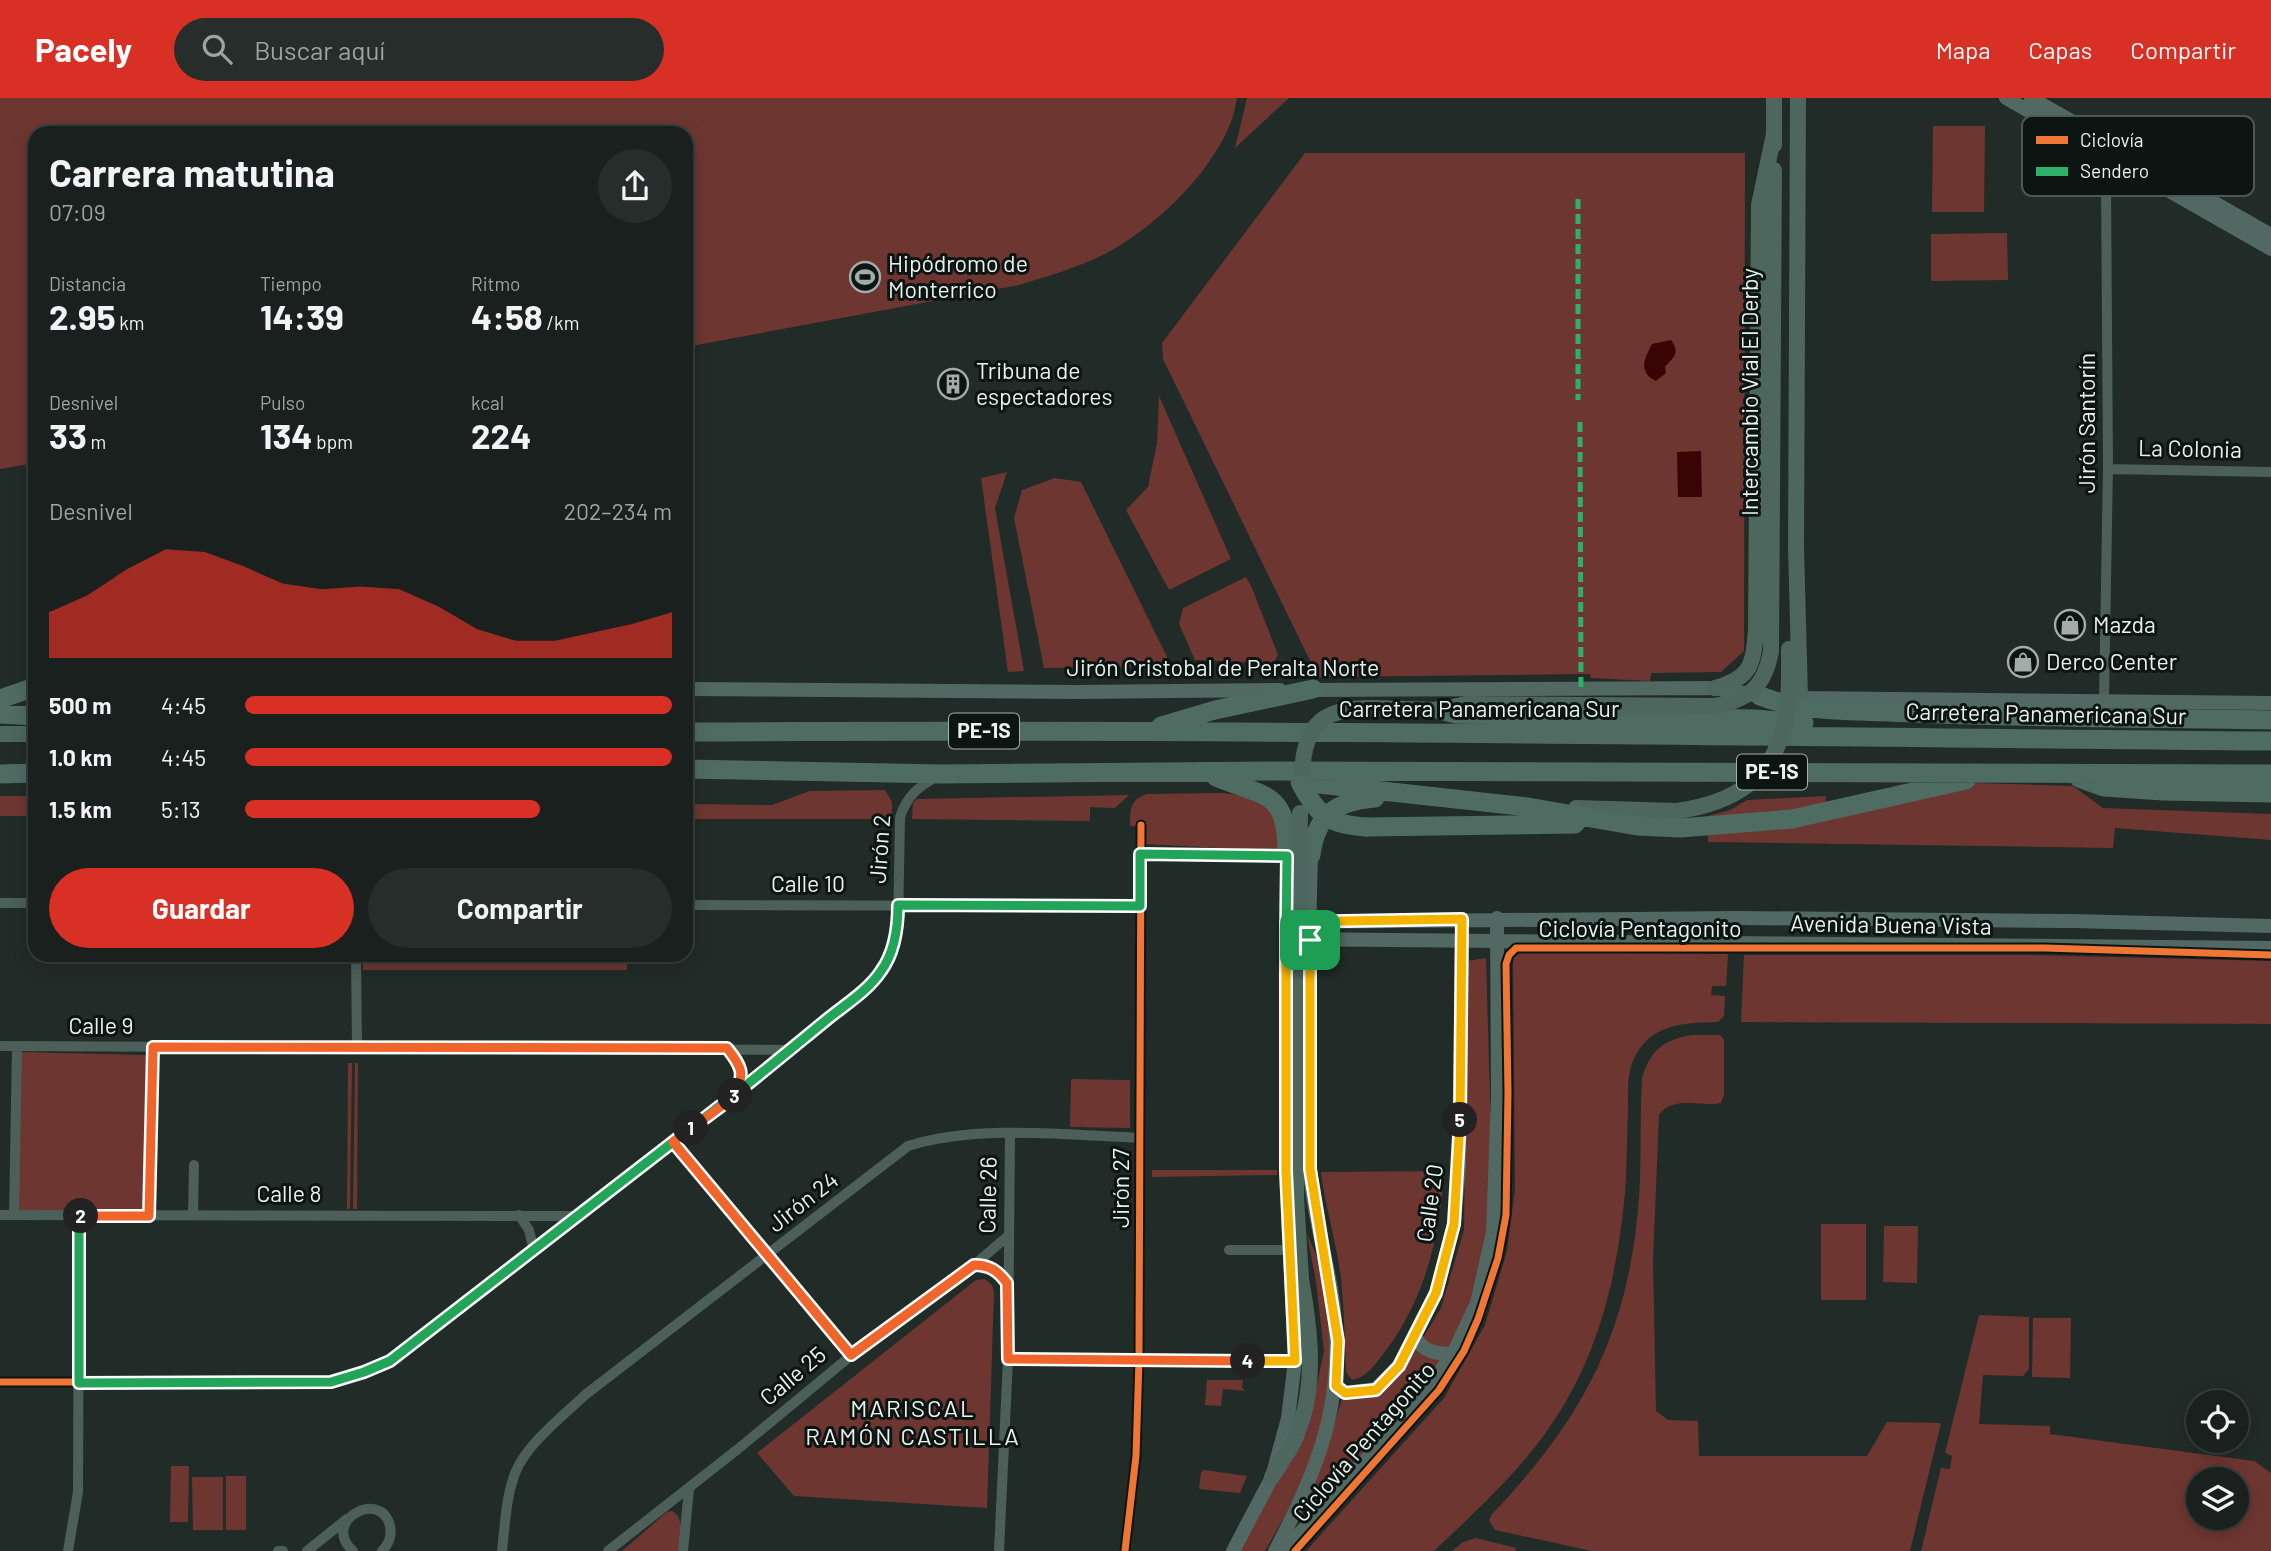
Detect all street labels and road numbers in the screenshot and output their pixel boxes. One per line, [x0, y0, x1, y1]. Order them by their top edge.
street label: Intercambio Vial El Derby [1735, 268, 1763, 516]
street label: Jirón Santorín [2072, 353, 2100, 493]
street label: La Colonia [2138, 433, 2242, 463]
street label: Jirón Cristobal de Peralta Norte [1067, 653, 1379, 681]
street label: Carretera Panamericana Sur [1339, 694, 1620, 722]
street label: Carretera Panamericana Sur [1905, 697, 2187, 729]
road number: PE-1S [949, 714, 1019, 748]
road number: PE-1S [1737, 754, 1807, 790]
street label: Jirón 2 [863, 814, 895, 884]
street label: Calle 10 [771, 869, 845, 897]
street label: Avenida Buena Vista [1790, 908, 1992, 940]
street label: Ciclovía Pentagonito [1539, 914, 1741, 942]
street label: Calle 9 [69, 1011, 133, 1039]
street label: Jirón 27 [1106, 1148, 1134, 1228]
street label: Calle 26 [972, 1156, 1002, 1234]
street label: Calle 20 [1410, 1162, 1448, 1244]
street label: Jirón 24 [762, 1165, 843, 1237]
street label: Calle 8 [257, 1179, 321, 1207]
street label: Calle 25 [754, 1340, 831, 1411]
street label: Ciclovía Pentagonito [1286, 1356, 1440, 1527]

